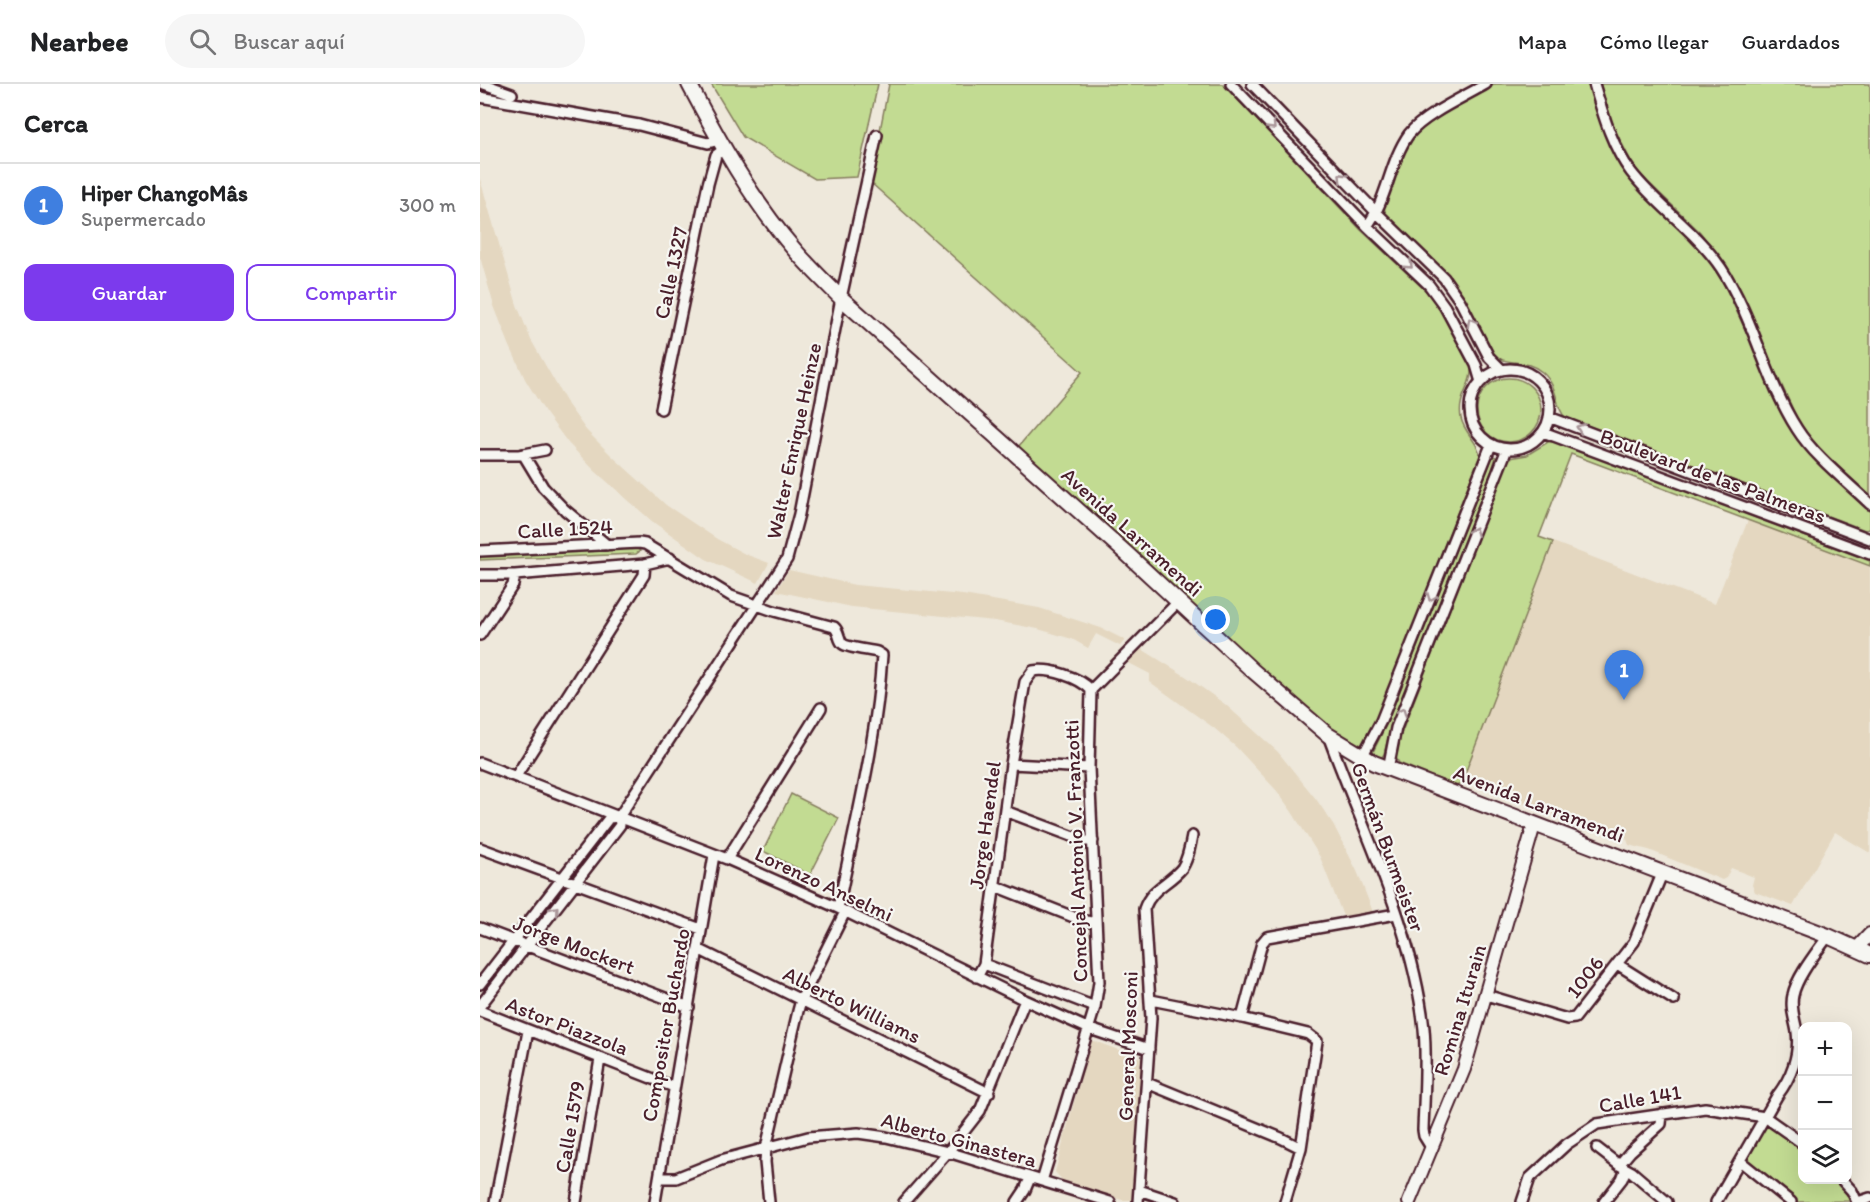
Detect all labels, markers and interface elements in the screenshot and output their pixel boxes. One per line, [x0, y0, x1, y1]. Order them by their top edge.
search box [165, 14, 585, 68]
text: Nearbee [30, 24, 129, 58]
icon: search [186, 25, 219, 58]
text: Buscar aquí [234, 28, 345, 55]
text: Mapa [1518, 29, 1567, 54]
text: Cómo llegar [1600, 29, 1709, 54]
text: Guardados [1742, 29, 1840, 54]
text: Cerca [24, 107, 88, 139]
one-way arrow [1264, 119, 1275, 130]
one-way arrow [1339, 173, 1350, 184]
text: Hiper ChangoMâs [81, 180, 248, 207]
text: 1 [39, 193, 48, 217]
text: 300 m [399, 193, 456, 217]
text: Supermercado [81, 207, 206, 231]
street label: Calle 1327 [649, 224, 692, 321]
one-way arrow [1402, 258, 1412, 269]
button: Guardar [24, 264, 234, 321]
button: Compartir [246, 264, 456, 321]
one-way arrow [1467, 318, 1478, 328]
street label: Walter Enrique Heinze [760, 340, 827, 541]
one-way arrow [1575, 423, 1586, 436]
street label: Boulevard de las Palmeras [1597, 423, 1829, 528]
street label: Avenida Larramendi [1057, 462, 1208, 601]
street label: Calle 1524 [517, 513, 614, 543]
one-way arrow [1467, 526, 1479, 537]
one-way arrow [1426, 591, 1438, 602]
your location [1201, 605, 1230, 634]
pin: 1 [1604, 650, 1644, 700]
one-way arrow [1395, 707, 1407, 718]
street label: Concejal Antonio V. Franzotti [1058, 719, 1093, 983]
street label: Jorge Haendel [963, 759, 1006, 891]
street label: Germán Burmeister [1346, 759, 1431, 935]
street label: Avenida Larramendi [1450, 759, 1628, 848]
street label: Lorenzo Anselmi [751, 841, 897, 926]
one-way arrow [547, 906, 558, 917]
street label: Jorge Mockert [510, 910, 639, 979]
street label: Compositor Buchardo [636, 926, 695, 1124]
street label: Romina Iturain [1428, 941, 1491, 1078]
street label: 1006 [1560, 951, 1609, 1003]
street label: Alberto Williams [779, 960, 925, 1049]
street label: General Mosconi [1112, 971, 1143, 1121]
street label: Astor Piazzola [502, 991, 632, 1060]
map controls [1798, 1022, 1852, 1184]
button: + [1798, 1022, 1852, 1076]
button: − [1798, 1076, 1852, 1130]
street label: Calle 1579 [549, 1079, 590, 1175]
street label: Calle 141 [1597, 1079, 1683, 1118]
street label: Alberto Ginastera [879, 1107, 1040, 1172]
button: layers [1798, 1130, 1852, 1184]

